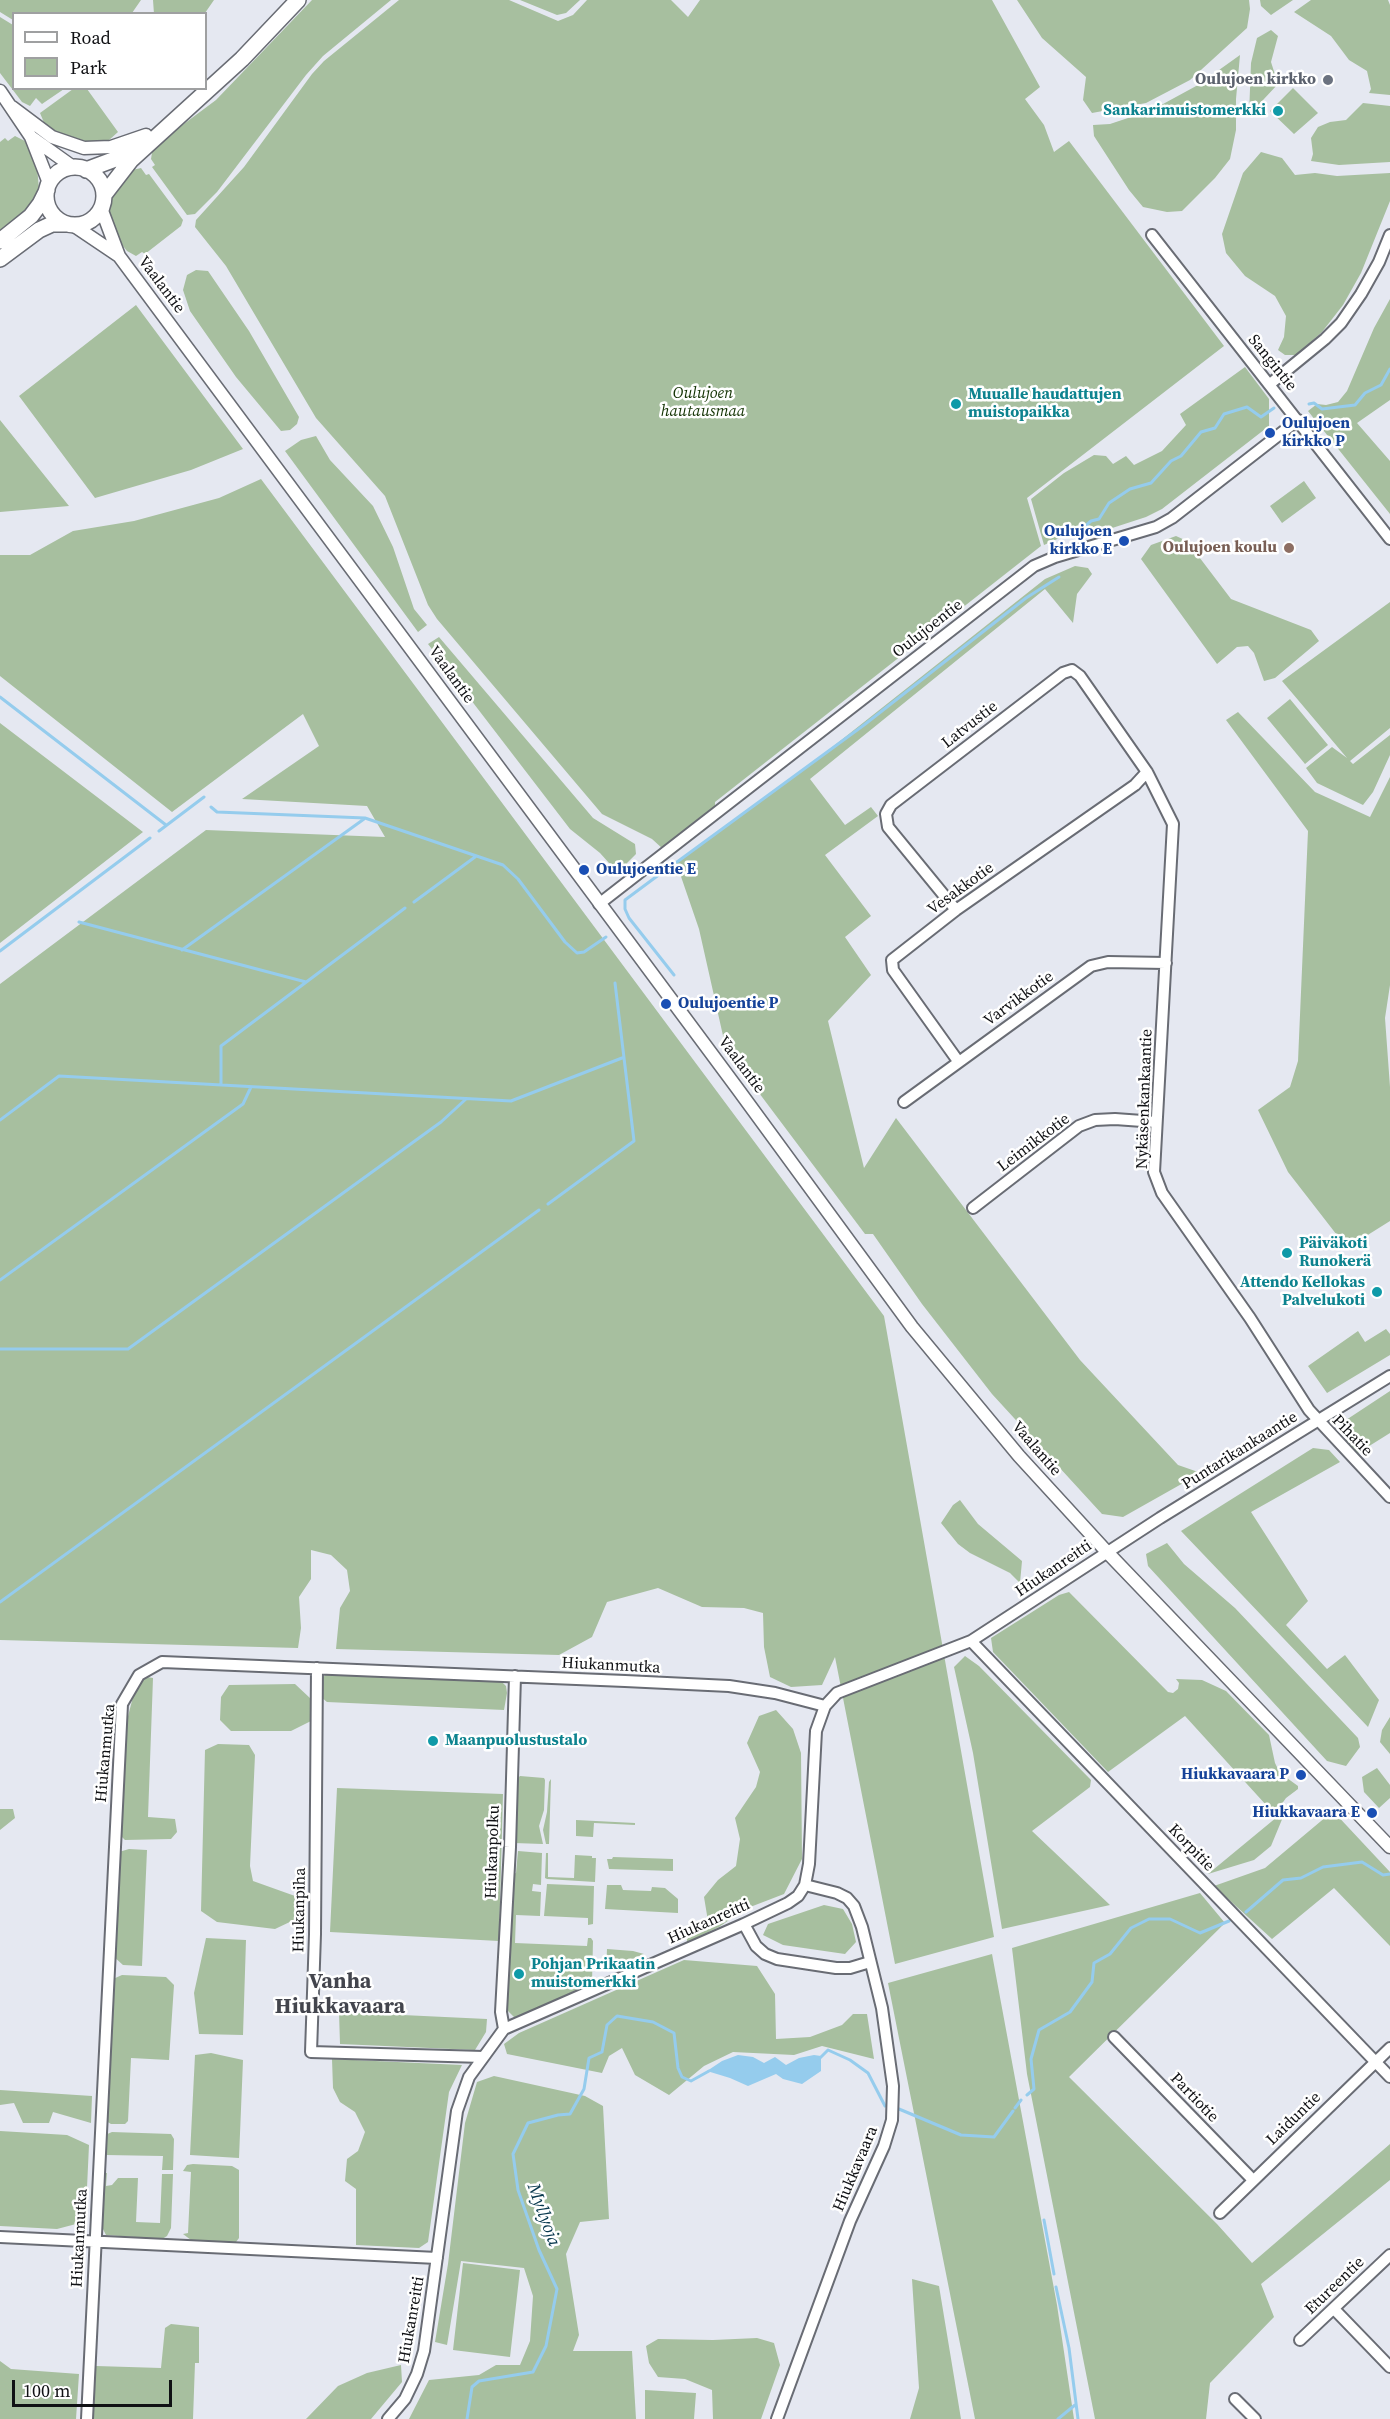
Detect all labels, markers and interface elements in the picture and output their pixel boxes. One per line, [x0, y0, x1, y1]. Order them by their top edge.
legend [12, 12, 207, 90]
text: Road [70, 25, 111, 50]
text: Park [70, 55, 107, 80]
place label: Oulujoen kirkko [1195, 70, 1316, 90]
marker: Oulujoen kirkko [1321, 73, 1335, 87]
place label: Sankarimuistomerkki [1103, 101, 1266, 121]
marker: Sankarimuistomerkki [1271, 104, 1285, 118]
street label: Vaalantie [133, 253, 189, 317]
street label: Sangintie [1244, 331, 1300, 395]
park label: Oulujoen hautausmaa [661, 384, 745, 422]
place label: Muualle haudattujen muistopaikka [968, 385, 1122, 423]
marker: Muualle haudattujen muistopaikka [949, 397, 963, 411]
place label: Oulujoen kirkko P [1282, 414, 1350, 452]
marker: Oulujoen kirkko P [1263, 426, 1277, 440]
place label: Oulujoen kirkko E [1044, 522, 1112, 560]
marker: Oulujoen kirkko E [1117, 534, 1131, 548]
place label: Oulujoen koulu [1163, 538, 1277, 558]
marker: Oulujoen koulu [1282, 541, 1296, 555]
street label: Oulujoentie [889, 596, 967, 662]
street label: Vaalantie [424, 643, 478, 707]
street label: Latvustie [938, 697, 1002, 753]
street label: Vesakkotie [924, 859, 998, 919]
place label: Oulujoentie E [596, 860, 696, 880]
marker: Oulujoentie E [577, 863, 591, 877]
street label: Varvikkotie [980, 967, 1058, 1031]
place label: Oulujoentie P [678, 994, 778, 1014]
marker: Oulujoentie P [659, 997, 673, 1011]
street label: Nykäsenkankaantie [1133, 1029, 1157, 1169]
street label: Vaalantie [713, 1033, 769, 1097]
street label: Leimikkotie [994, 1110, 1074, 1176]
place label: Päiväkoti Runokerä [1299, 1234, 1371, 1272]
marker: Päiväkoti Runokerä [1280, 1246, 1294, 1260]
place label: Attendo Kellokas Palvelukoti [1240, 1273, 1365, 1311]
marker: Attendo Kellokas Palvelukoti [1370, 1285, 1384, 1299]
street label: Puntarikankaantie [1179, 1408, 1301, 1494]
street label: Pihatie [1328, 1411, 1376, 1461]
street label: Vaalantie [1007, 1418, 1065, 1480]
street label: Hiukanreitti [1012, 1536, 1096, 1602]
street label: Hiukanmutka [561, 1654, 661, 1678]
street label: Hiukanmutka [92, 1703, 120, 1803]
place label: Maanpuolustustalo [445, 1731, 587, 1751]
marker: Maanpuolustustalo [426, 1734, 440, 1748]
place label: Hiukkavaara P [1181, 1765, 1289, 1785]
marker: Hiukkavaara P [1294, 1768, 1308, 1782]
place label: Hiukkavaara E [1252, 1803, 1360, 1823]
street label: Hiukanpolku [482, 1805, 504, 1899]
marker: Hiukkavaara E [1365, 1806, 1379, 1820]
street label: Korpitie [1164, 1820, 1218, 1876]
street label: Hiukanpiha [290, 1867, 310, 1953]
street label: Hiukanreitti [665, 1895, 753, 1949]
place label: Pohjan Prikaatin muistomerkki [531, 1955, 655, 1993]
marker: Pohjan Prikaatin muistomerkki [512, 1967, 526, 1981]
district label: Vanha Hiukkavaara [275, 1969, 405, 2020]
street label: Partiotie [1166, 2069, 1222, 2127]
street label: Laiduntie [1263, 2088, 1325, 2150]
street label: Hiukkavaara [829, 2123, 883, 2215]
water label: Myllyoja [522, 2180, 564, 2250]
street label: Hiukanmutka [68, 2188, 92, 2288]
street label: Etureentie [1301, 2253, 1369, 2319]
street label: Hiukanreitti [395, 2275, 429, 2365]
scale bar [15, 2368, 176, 2406]
text: 100 m [23, 2378, 70, 2403]

